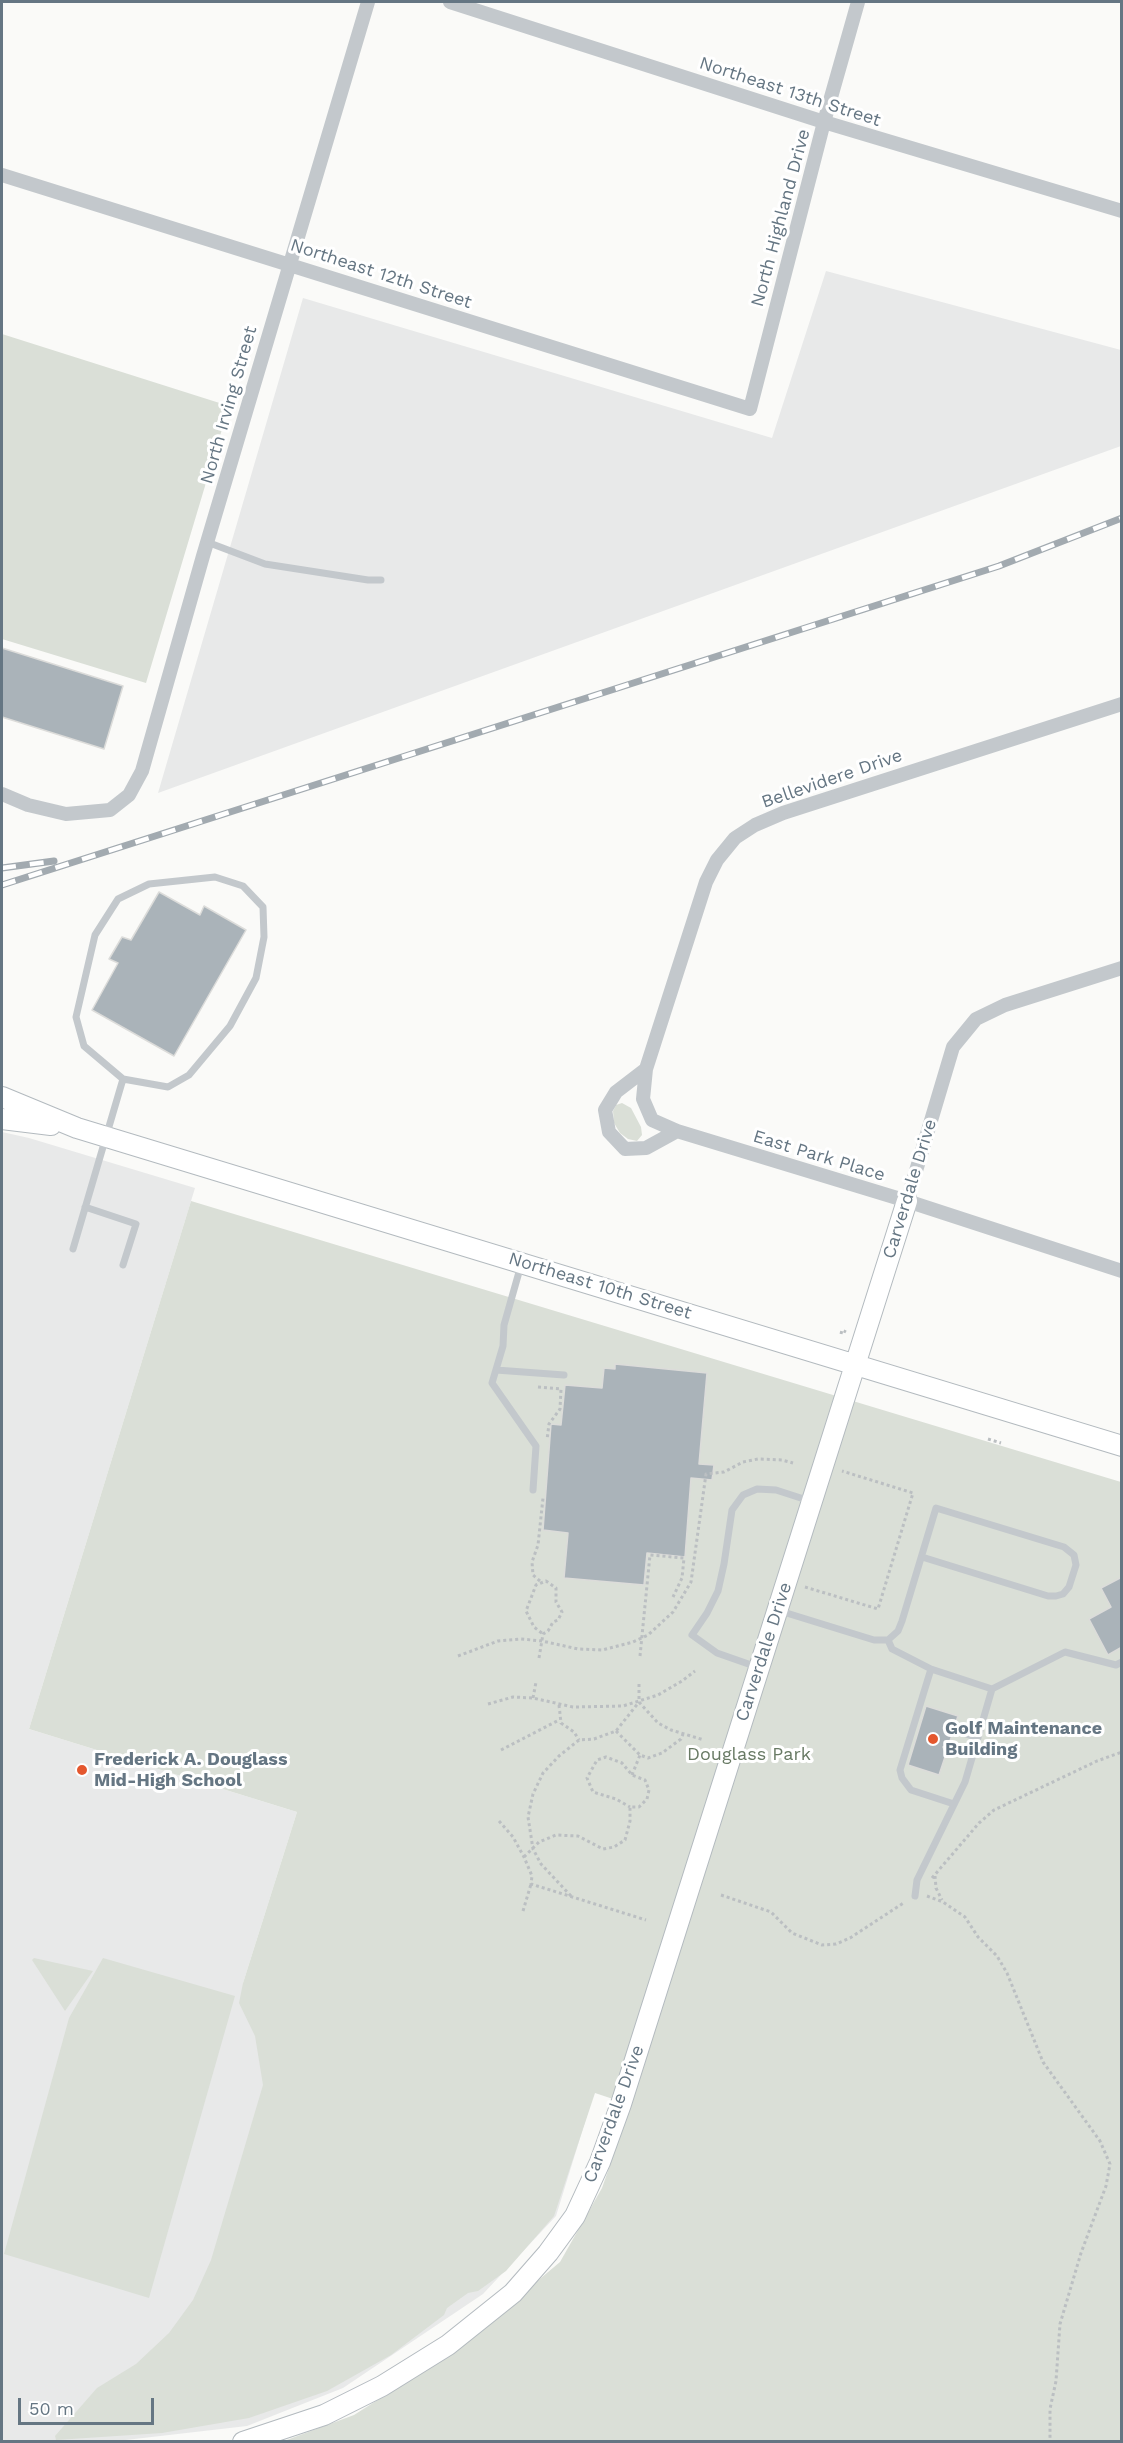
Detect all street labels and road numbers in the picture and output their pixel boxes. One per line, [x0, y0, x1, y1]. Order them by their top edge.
street label: Northeast 13th Street [696, 52, 884, 132]
street label: North Highland Drive [747, 127, 815, 309]
street label: Northeast 12th Street [287, 234, 475, 314]
street label: North Irving Street [196, 324, 262, 486]
street label: Bellevidere Drive [759, 745, 905, 813]
street label: Carverdale Drive [878, 1117, 942, 1261]
street label: East Park Place [750, 1126, 888, 1186]
street label: Northeast 10th Street [506, 1248, 694, 1324]
street label: Carverdale Drive [731, 1580, 797, 1724]
street label: Carverdale Drive [579, 2042, 649, 2186]

